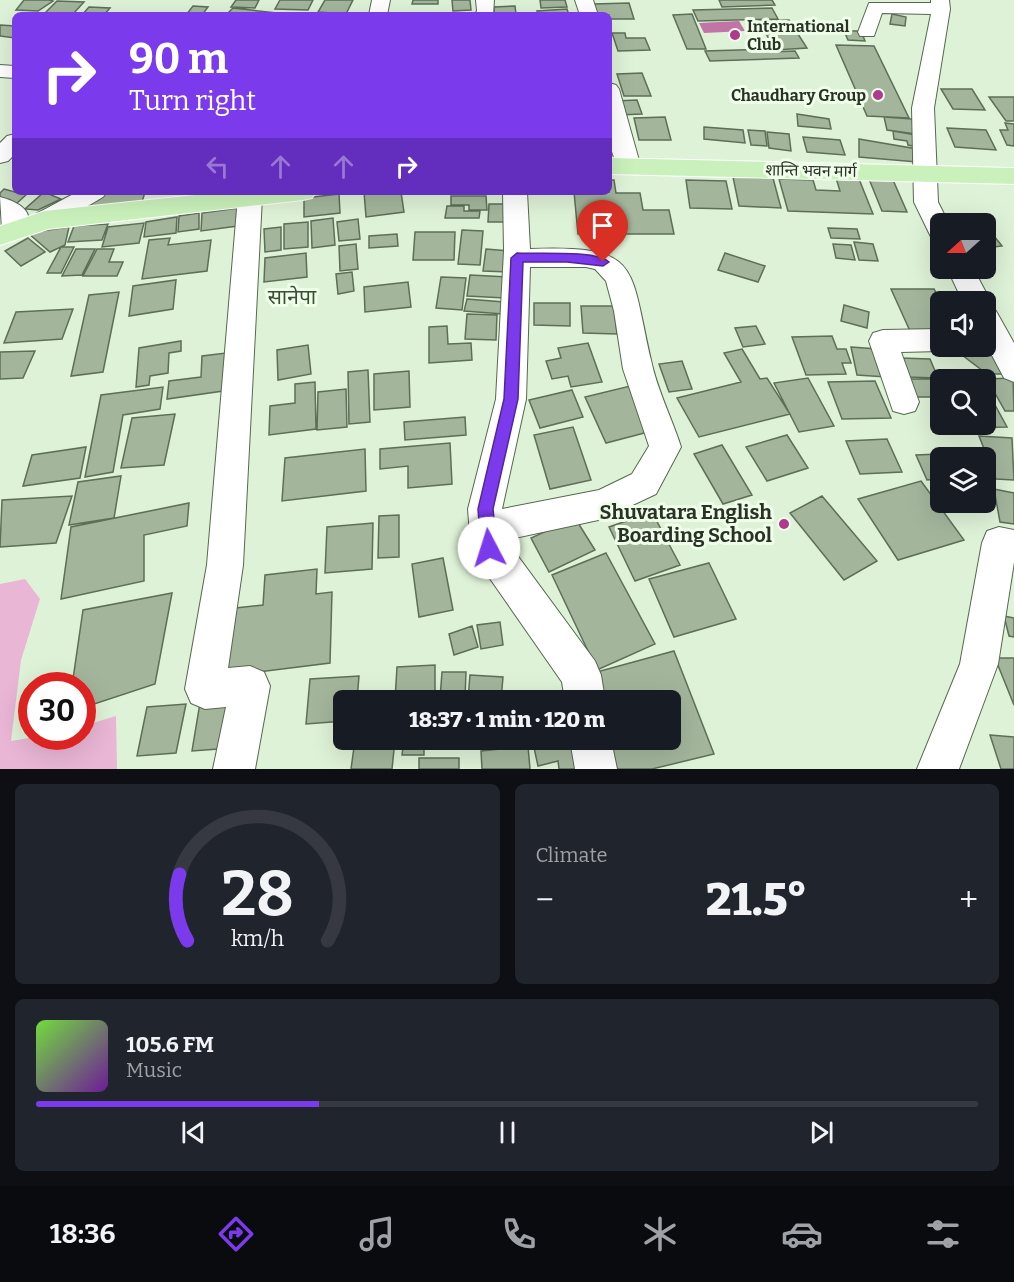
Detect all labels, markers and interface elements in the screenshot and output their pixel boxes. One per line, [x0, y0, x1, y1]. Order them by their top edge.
place label: International Club [747, 17, 850, 54]
marker: International Club [728, 28, 742, 42]
text: 90 m [129, 34, 228, 84]
icon: right [30, 36, 108, 114]
text: Turn right [129, 85, 256, 117]
place label: Chaudhary Group [731, 86, 866, 105]
marker: Chaudhary Group [871, 88, 885, 102]
icon: left [201, 150, 234, 183]
icon: ahead [264, 150, 297, 183]
icon: ahead [327, 150, 360, 183]
icon: right [390, 150, 423, 183]
street label: शान्ति भवन मार्ग [765, 160, 858, 181]
pin [577, 200, 628, 262]
icon: arrive [586, 209, 619, 242]
north arrow [930, 213, 996, 279]
map controls [930, 213, 996, 513]
district label: सानेपा [268, 284, 317, 310]
button: sound [930, 291, 996, 357]
button: search [930, 369, 996, 435]
button: layers [930, 447, 996, 513]
place label: Shuvatara English Boarding School [599, 500, 772, 547]
position arrow [457, 516, 521, 580]
marker: Shuvatara English Boarding School [777, 517, 791, 531]
speed limit sign: 30 [18, 672, 96, 750]
text: 18:37 · 1 min · 120 m [409, 706, 605, 733]
text: Climate [536, 843, 607, 867]
text: 28 [221, 857, 294, 932]
text: 21.5° [706, 873, 807, 927]
text: − [536, 880, 554, 920]
text: + [959, 880, 978, 920]
text: km/h [231, 926, 284, 952]
text: 105.6 FM [126, 1031, 214, 1058]
text: Music [126, 1058, 182, 1082]
icon: previous [177, 1116, 210, 1149]
icon: pause [491, 1116, 524, 1149]
icon: next [805, 1116, 838, 1149]
icon: directions [215, 1213, 257, 1255]
icon: music [356, 1213, 398, 1255]
icon: phone [498, 1213, 540, 1255]
icon: climate [639, 1213, 681, 1255]
icon: car [781, 1213, 823, 1255]
icon: filters [922, 1213, 964, 1255]
text: 18:36 [50, 1218, 115, 1250]

